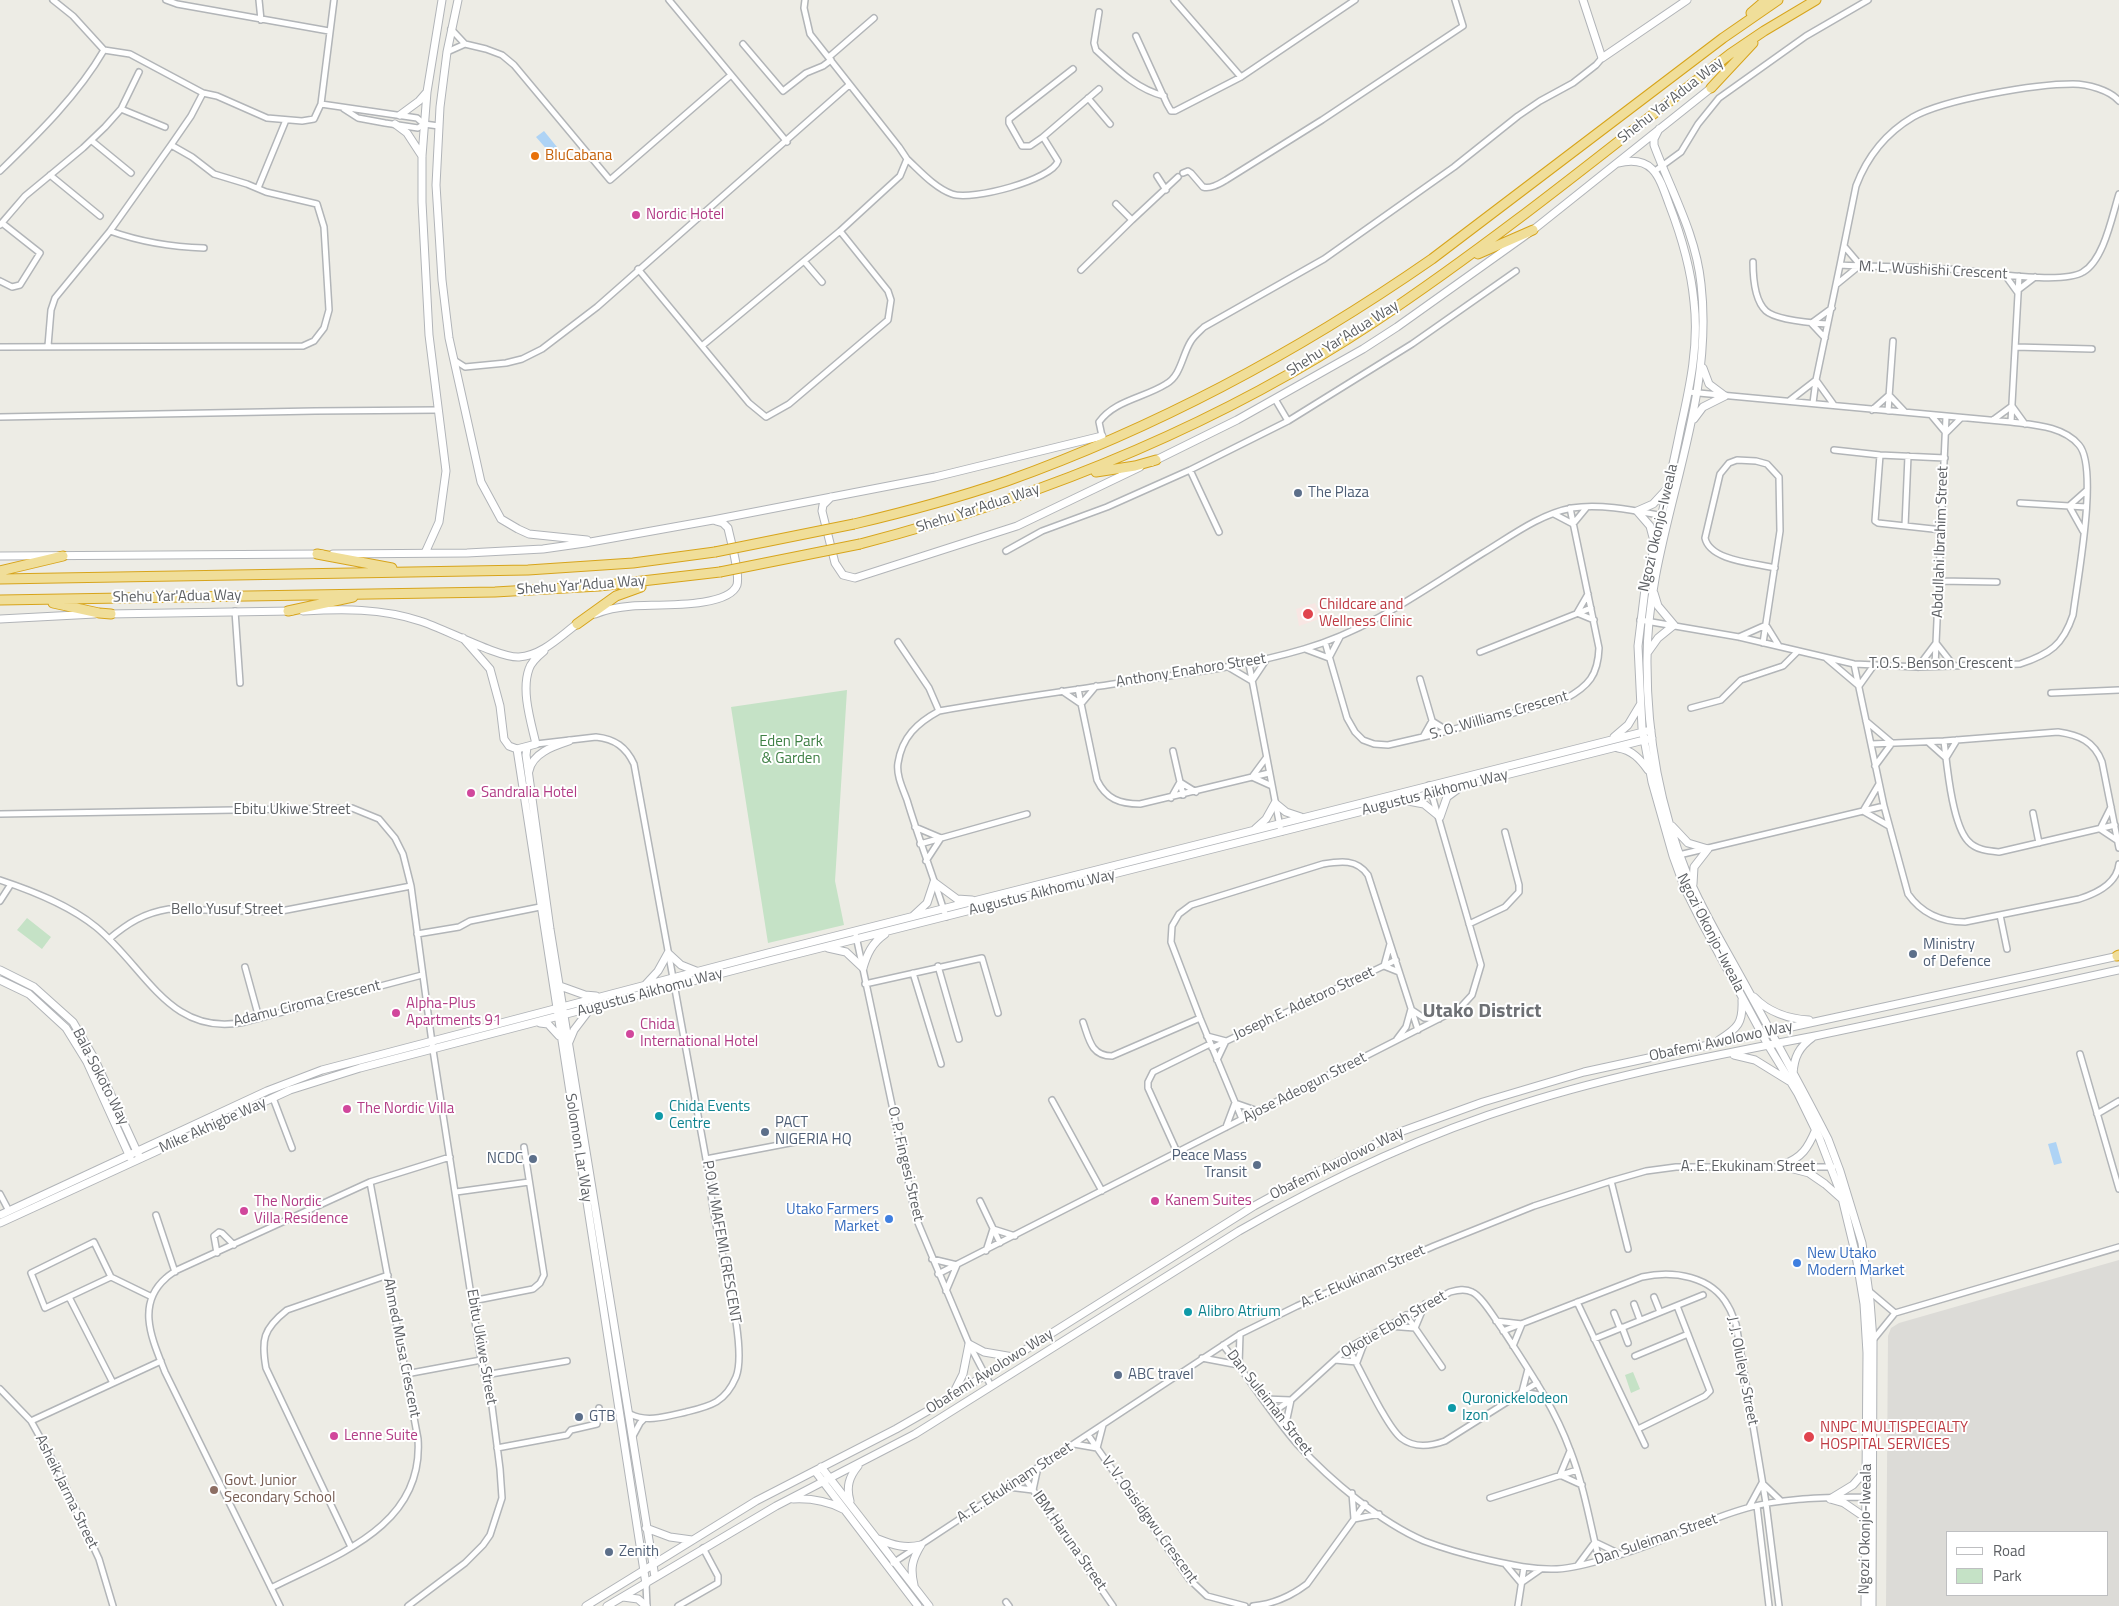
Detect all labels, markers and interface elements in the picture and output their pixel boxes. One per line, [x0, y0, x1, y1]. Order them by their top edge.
street label: Shehu Yar'Adua Way [1615, 54, 1727, 148]
place label: BluCabana [545, 147, 612, 165]
marker: BluCabana [529, 150, 541, 162]
place label: Nordic Hotel [646, 206, 724, 224]
marker: Nordic Hotel [630, 209, 642, 221]
street label: M. L. Wushishi Crescent [1858, 258, 2008, 284]
street label: Shehu Yar'Adua Way [1284, 297, 1402, 381]
street label: Ngozi Okonjo-Iweala [1636, 462, 1682, 594]
street label: Abdullahi Ibrahim Street [1929, 466, 1953, 618]
street label: Shehu Yar'Adua Way [914, 481, 1042, 537]
place label: The Plaza [1308, 484, 1369, 502]
marker: The Plaza [1292, 487, 1304, 499]
street label: Shehu Yar'Adua Way [516, 573, 646, 599]
street label: Shehu Yar'Adua Way [113, 587, 241, 607]
place label: Childcare and Wellness Clinic [1319, 596, 1412, 631]
marker: Childcare and Wellness Clinic [1301, 607, 1315, 621]
street label: Anthony Enahoro Street [1115, 650, 1267, 692]
street label: T.O.S. Benson Crescent [1869, 655, 2013, 673]
street label: S. O. Williams Crescent [1428, 688, 1570, 744]
park label: Eden Park & Garden [759, 733, 823, 768]
street label: Augustus Aikhomu Way [1360, 766, 1510, 820]
place label: Sandralia Hotel [481, 784, 577, 802]
marker: Sandralia Hotel [465, 787, 477, 799]
street label: Ebitu Ukiwe Street [233, 801, 351, 819]
street label: Augustus Aikhomu Way [967, 866, 1117, 920]
street label: Ngozi Okonjo-Iweala [1672, 871, 1748, 995]
street label: Bello Yusuf Street [171, 901, 283, 919]
place label: Ministry of Defence [1923, 936, 1991, 971]
marker: Ministry of Defence [1907, 948, 1919, 960]
street label: Joseph E. Adetoro Street [1231, 963, 1377, 1045]
street label: Augustus Aikhomu Way [575, 965, 725, 1021]
street label: Adamu Ciroma Crescent [232, 977, 382, 1031]
place label: Alpha-Plus Apartments 91 [406, 995, 501, 1030]
district label: Utako District [1422, 1000, 1542, 1024]
marker: Alpha-Plus Apartments 91 [390, 1007, 402, 1019]
place label: Chida International Hotel [640, 1016, 758, 1051]
street label: Obafemi Awolowo Way [1648, 1018, 1794, 1066]
street label: Bala Sokoto Way [68, 1026, 132, 1128]
marker: Chida International Hotel [624, 1028, 636, 1040]
street label: Ajose Adeogun Street [1240, 1049, 1370, 1127]
street label: Solomon Lar Way [560, 1092, 596, 1204]
street label: Mike Akhigbe Way [157, 1094, 269, 1158]
place label: Chida Events Centre [669, 1098, 750, 1133]
place label: The Nordic Villa [357, 1100, 454, 1118]
marker: The Nordic Villa [341, 1103, 353, 1115]
street label: O. P. Fingesi Street [883, 1105, 927, 1223]
marker: Chida Events Centre [653, 1110, 665, 1122]
place label: PACT NIGERIA HQ [775, 1114, 852, 1149]
street label: Obafemi Awolowo Way [1267, 1124, 1407, 1204]
marker: PACT NIGERIA HQ [759, 1126, 771, 1138]
place label: Peace Mass Transit [1172, 1147, 1247, 1182]
place label: NCDC [487, 1150, 523, 1168]
marker: NCDC [527, 1153, 539, 1165]
street label: A. E. Ekukinam Street [1681, 1158, 1815, 1176]
street label: P.O.W MAFEMI CRESCENT [698, 1159, 744, 1325]
marker: Peace Mass Transit [1251, 1159, 1263, 1171]
place label: Kanem Suites [1165, 1192, 1252, 1210]
place label: The Nordic Villa Residence [254, 1193, 348, 1228]
marker: Kanem Suites [1149, 1195, 1161, 1207]
place label: Utako Farmers Market [786, 1201, 879, 1236]
marker: The Nordic Villa Residence [238, 1205, 250, 1217]
marker: Utako Farmers Market [883, 1213, 895, 1225]
street label: A. E. Ekukinam Street [1298, 1241, 1428, 1313]
place label: New Utako Modern Market [1807, 1245, 1905, 1280]
marker: New Utako Modern Market [1791, 1257, 1803, 1269]
street label: Ahmed Musa Crescent [379, 1277, 423, 1419]
street label: Ebitu Ukiwe Street [462, 1288, 500, 1406]
street label: Okotie Eboh Street [1338, 1288, 1450, 1362]
place label: Alibro Atrium [1198, 1303, 1281, 1321]
marker: Alibro Atrium [1182, 1306, 1194, 1318]
street label: J. J. Oluleye Street [1723, 1315, 1761, 1427]
street label: Obafemi Awolowo Way [923, 1326, 1057, 1418]
street label: Dan Suleiman Street [1222, 1347, 1316, 1459]
place label: ABC travel [1128, 1366, 1194, 1384]
marker: ABC travel [1112, 1369, 1124, 1381]
place label: Quronickelodeon Izon [1462, 1390, 1568, 1425]
marker: Quronickelodeon Izon [1446, 1402, 1458, 1414]
place label: GTB [589, 1408, 615, 1426]
marker: GTB [573, 1411, 585, 1423]
place label: NNPC MULTISPECIALTY HOSPITAL SERVICES [1820, 1419, 1968, 1454]
place label: Lenne Suite [344, 1427, 418, 1445]
marker: Lenne Suite [328, 1430, 340, 1442]
marker: NNPC MULTISPECIALTY HOSPITAL SERVICES [1802, 1430, 1816, 1444]
street label: Asheik Jarma Street [31, 1432, 101, 1552]
street label: A. E. Ekukinam Street [954, 1439, 1076, 1527]
street label: V. V. Osisidgwu Crescent [1097, 1453, 1201, 1587]
street label: Ngozi Okonjo-Iweala [1856, 1463, 1876, 1595]
place label: Govt. Junior Secondary School [224, 1472, 335, 1507]
marker: Govt. Junior Secondary School [208, 1484, 220, 1496]
street label: IBM Haruna Street [1028, 1488, 1110, 1594]
street label: Dan Suleiman Street [1592, 1510, 1720, 1570]
legend [1946, 1531, 2109, 1596]
text: Road [1993, 1539, 2025, 1562]
place label: Zenith [619, 1543, 659, 1561]
marker: Zenith [603, 1546, 615, 1558]
text: Park [1993, 1564, 2022, 1587]

